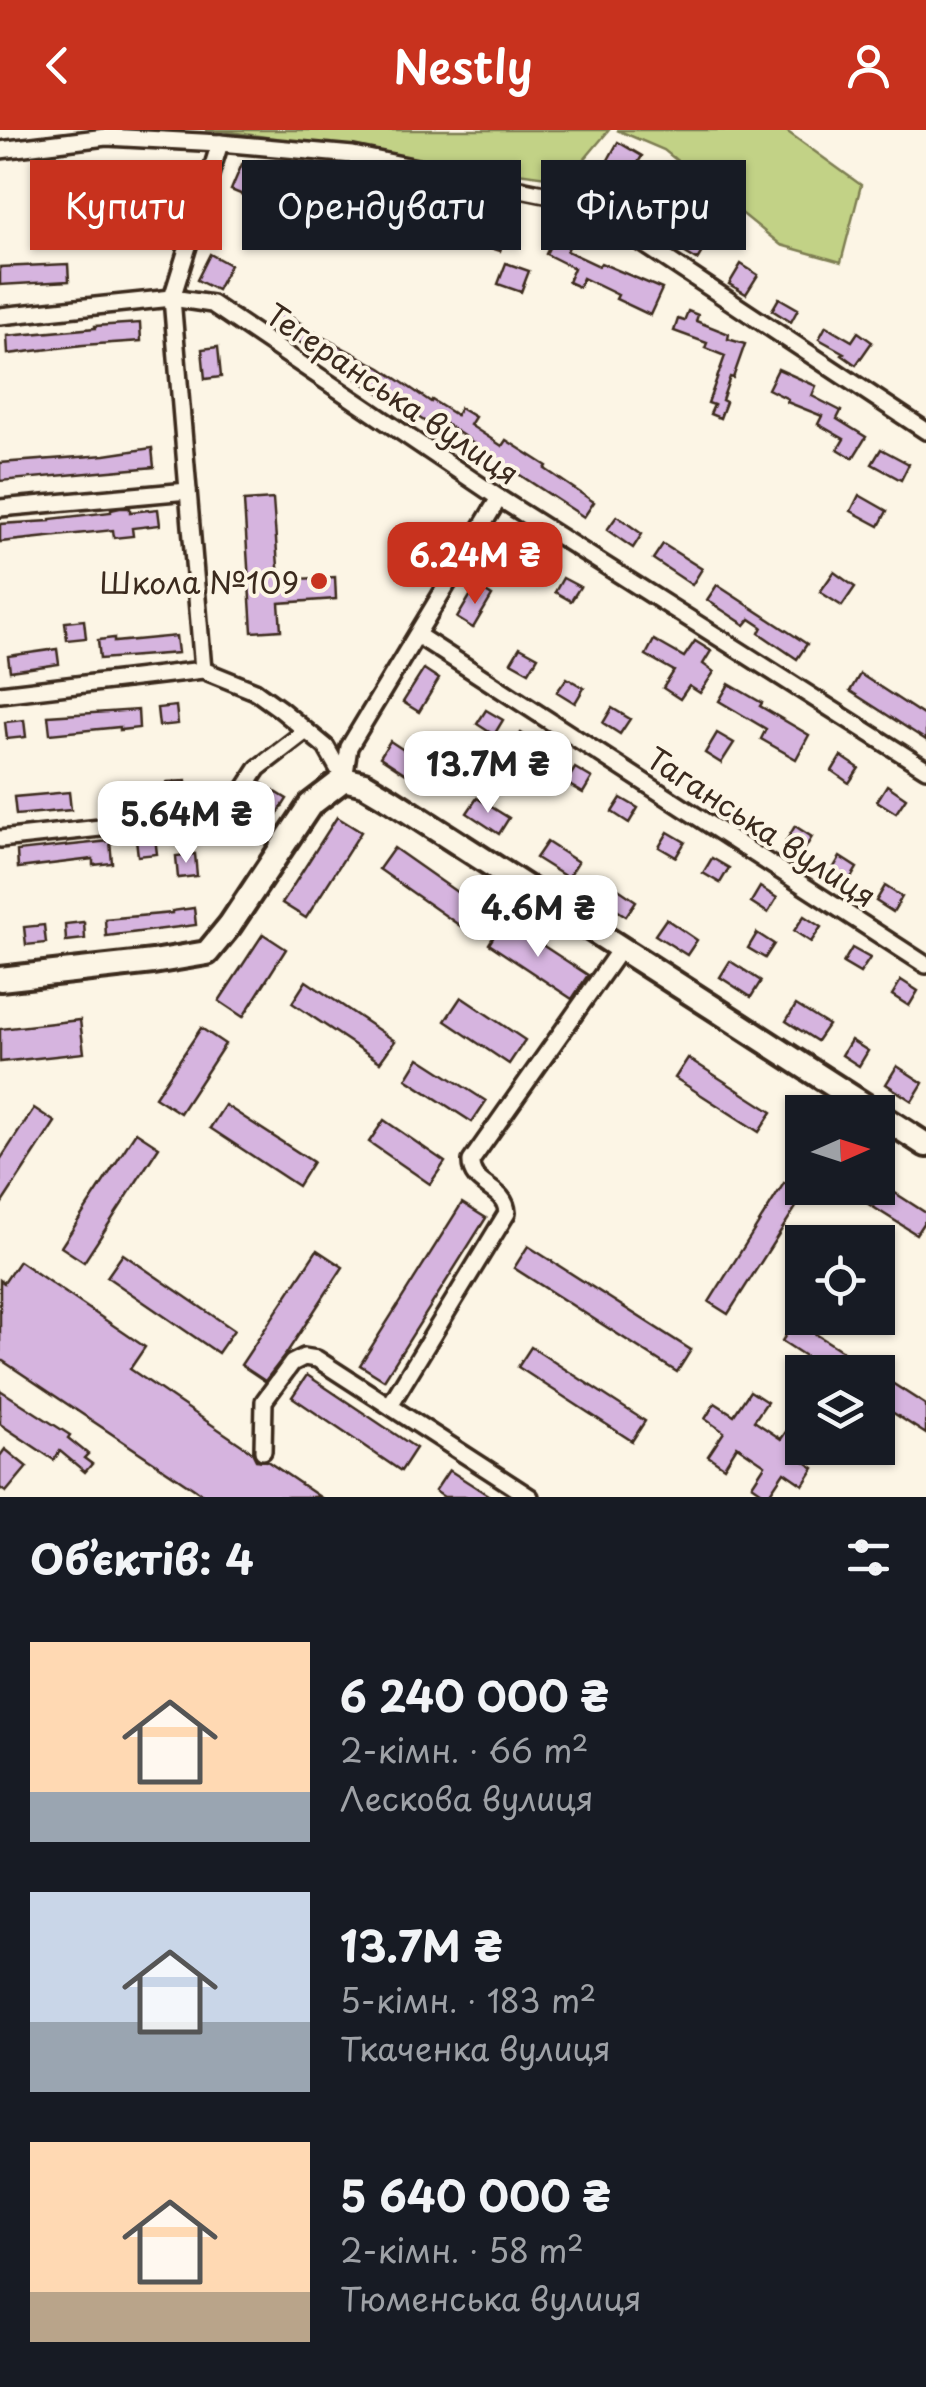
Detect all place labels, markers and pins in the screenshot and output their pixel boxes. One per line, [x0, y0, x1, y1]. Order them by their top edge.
pin: 6.24M ₴ [383, 522, 567, 607]
place label: Школа №109 [100, 559, 299, 604]
marker: Школа №109 [308, 570, 330, 592]
pin: 13.7M ₴ [396, 731, 580, 816]
pin: 5.64M ₴ [94, 781, 278, 866]
pin: 4.6M ₴ [457, 875, 619, 960]

